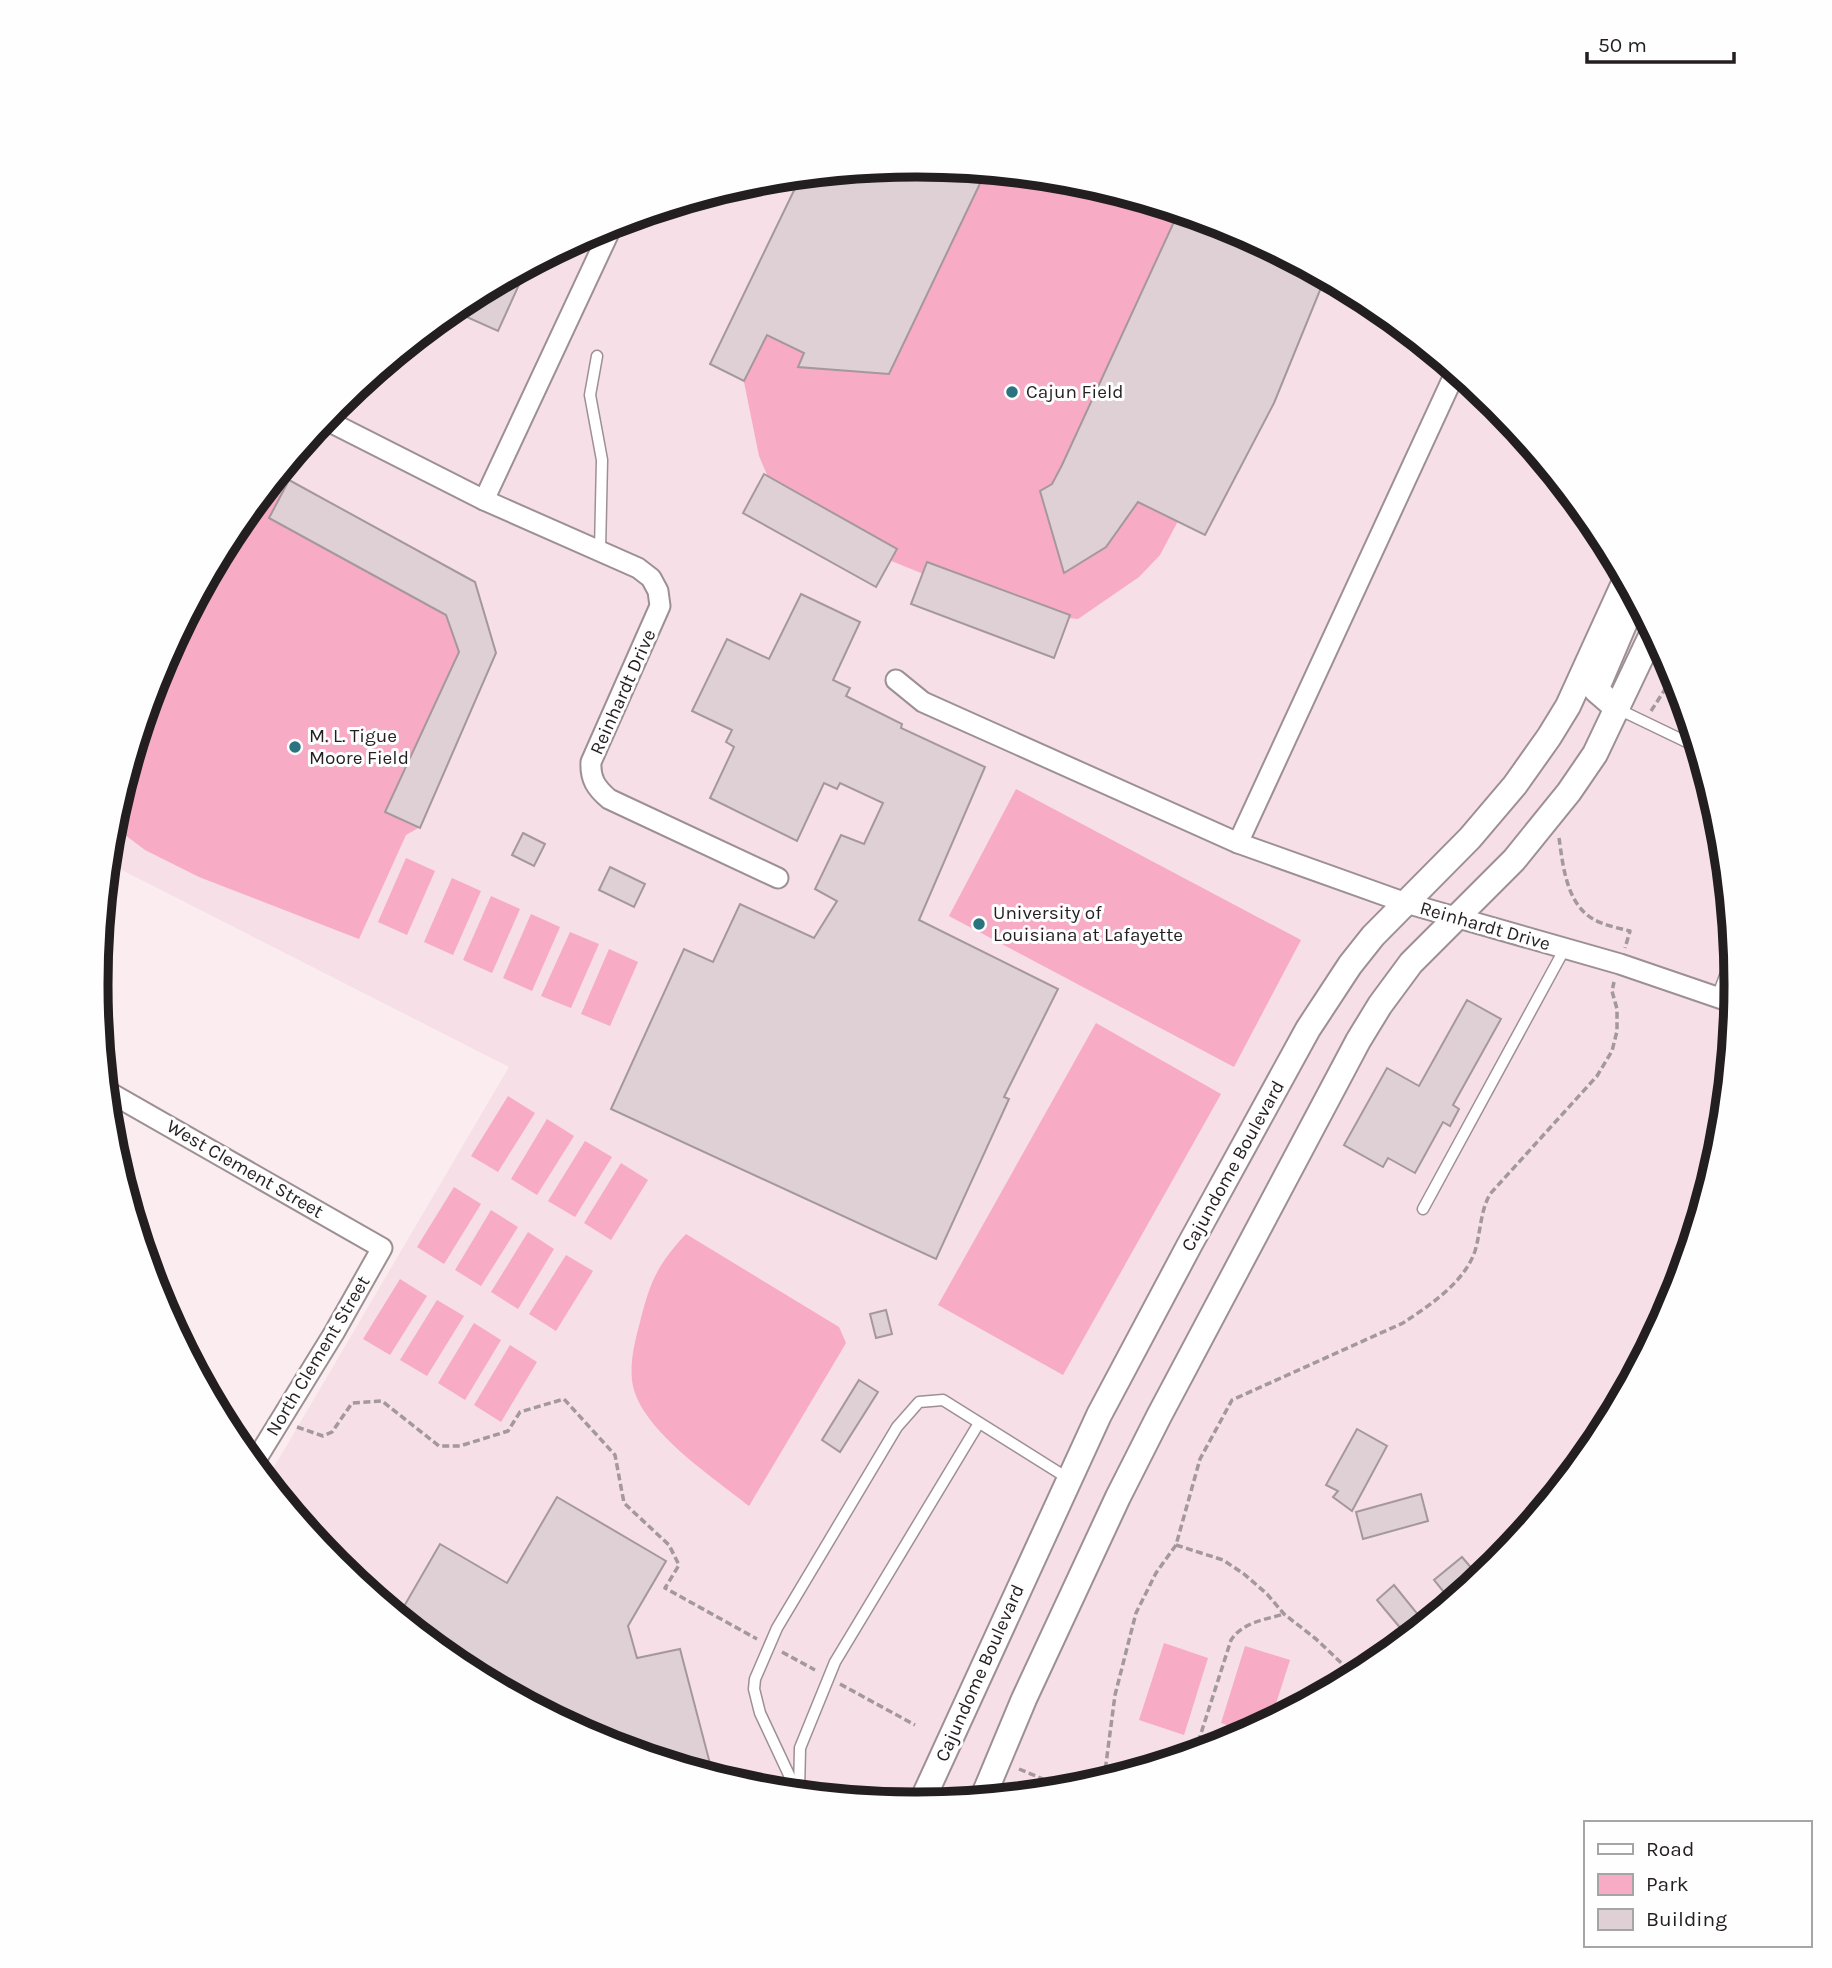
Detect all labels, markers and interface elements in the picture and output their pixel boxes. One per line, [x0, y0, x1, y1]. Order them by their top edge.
scale bar [1587, 21, 1734, 65]
text: 50 m [1598, 33, 1647, 57]
place label: Cajun Field [1026, 381, 1124, 403]
marker: Cajun Field [1004, 384, 1020, 400]
street label: Reinhardt Drive [586, 626, 660, 758]
place label: M. L. Tigue Moore Field [309, 725, 409, 769]
marker: M. L. Tigue Moore Field [287, 739, 303, 755]
street label: Reinhardt Drive [1417, 897, 1553, 955]
place label: University of Louisiana at Lafayette [993, 902, 1183, 946]
marker: University of Louisiana at Lafayette [971, 916, 987, 932]
street label: Cajundome Boulevard [1177, 1077, 1289, 1255]
street label: West Clement Street [163, 1115, 327, 1223]
street label: North Clement Street [261, 1272, 375, 1440]
street label: Cajundome Boulevard [931, 1581, 1029, 1765]
legend [1584, 1821, 1811, 1947]
text: Road [1646, 1837, 1694, 1861]
text: Park [1646, 1872, 1689, 1896]
text: Building [1646, 1907, 1727, 1931]

